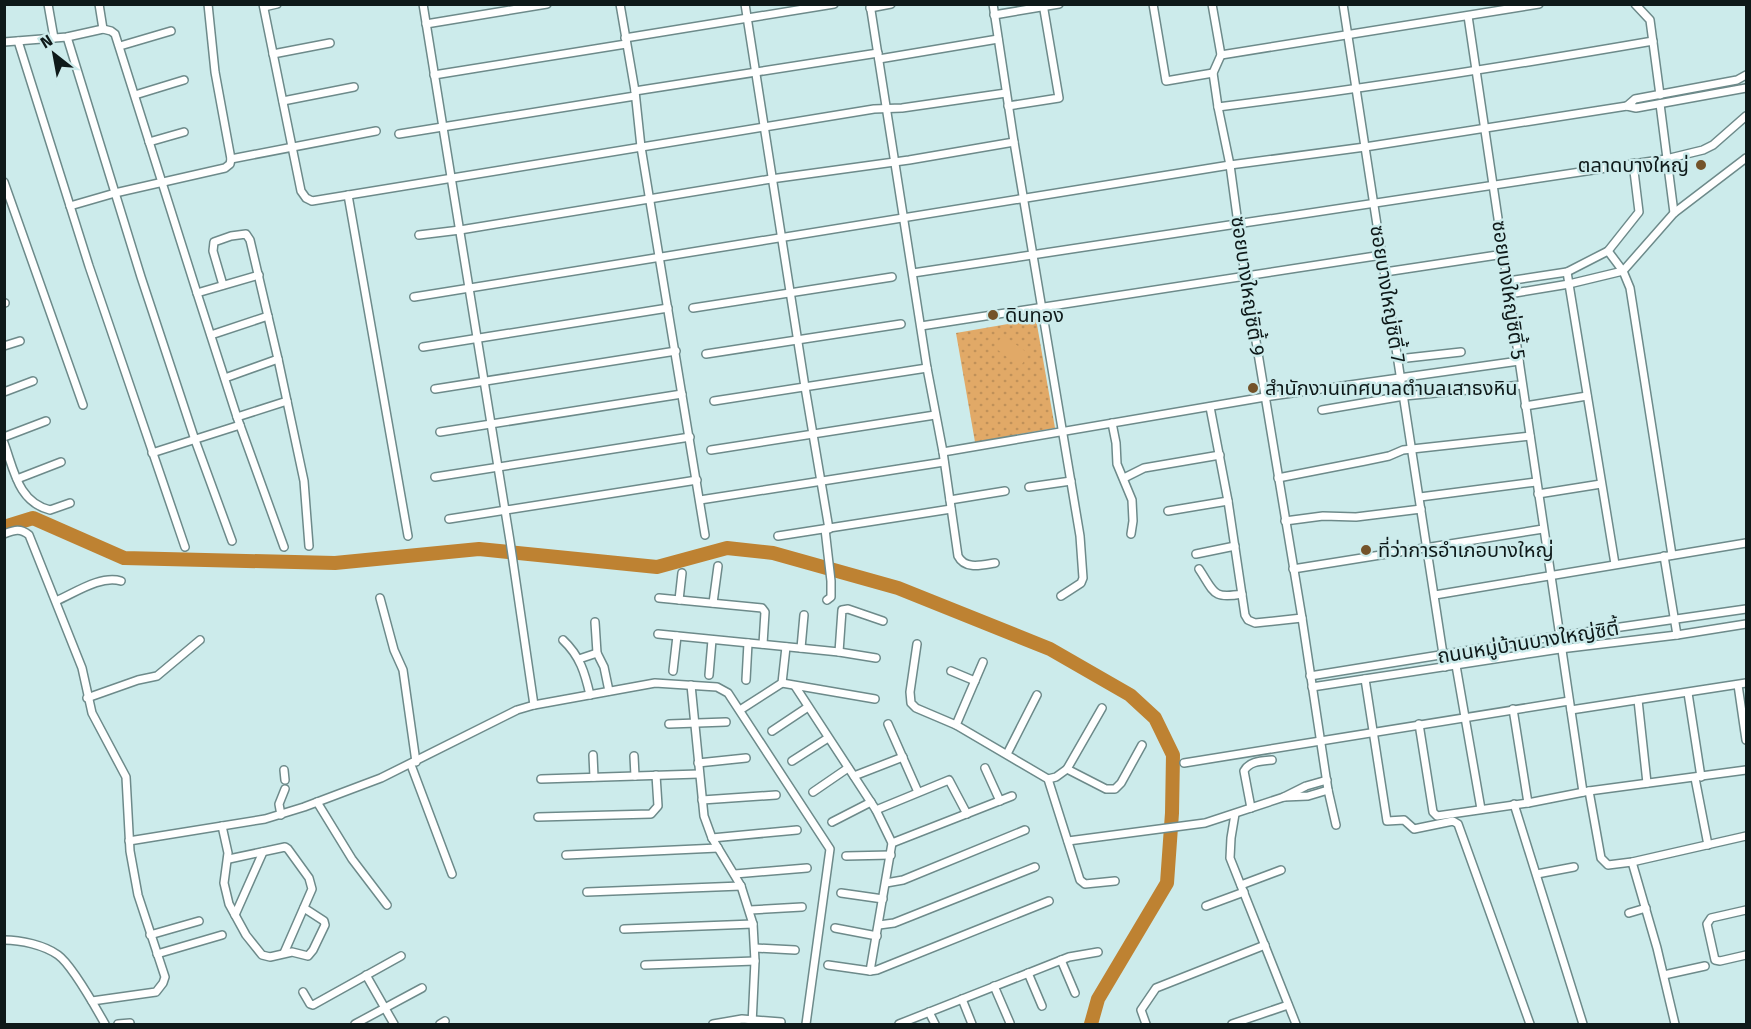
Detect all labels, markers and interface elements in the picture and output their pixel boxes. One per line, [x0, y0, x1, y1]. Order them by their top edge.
north arrow [24, 24, 84, 84]
text: N [37, 31, 56, 52]
place label: ตลาดบางใหญ่ [1578, 153, 1689, 177]
marker: ตลาดบางใหญ่ [1694, 158, 1708, 172]
street label: ซอยบางใหญ่ซิตี้ 9 [1226, 214, 1272, 357]
street label: ซอยบางใหญ่ซิตี้ 5 [1487, 219, 1533, 361]
street label: ซอยบางใหญ่ซิตี้ 7 [1365, 223, 1413, 365]
place label: ดินทอง [1005, 303, 1064, 327]
marker: ดินทอง [986, 308, 1000, 322]
place label: สำนักงานเทศบาลตำบลเสาธงหิน [1265, 376, 1517, 400]
marker: สำนักงานเทศบาลตำบลเสาธงหิน [1246, 381, 1260, 395]
place label: ที่ว่าการอำเภอบางใหญ่ [1378, 536, 1554, 562]
marker: ที่ว่าการอำเภอบางใหญ่ [1359, 543, 1373, 557]
street label: ถนนหมู่บ้านบางใหญ่ซิตี้ [1435, 614, 1621, 669]

